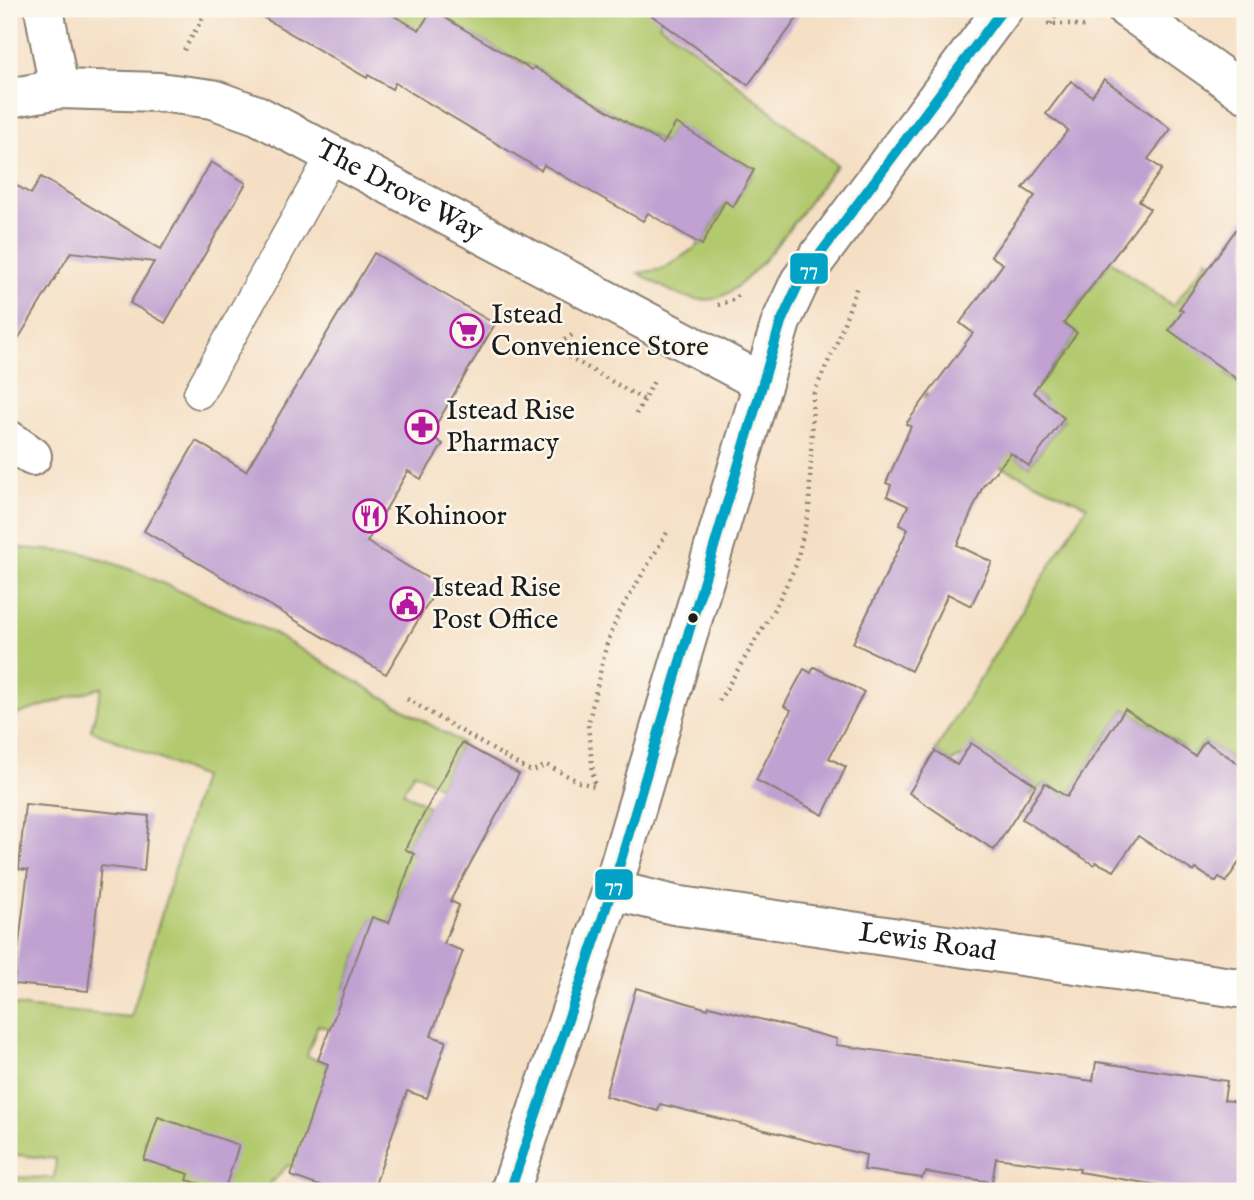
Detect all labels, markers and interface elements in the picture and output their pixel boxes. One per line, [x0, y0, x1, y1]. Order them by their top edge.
street label: The Drove Way [310, 132, 489, 249]
line badge: 77 [789, 252, 829, 285]
text: 77 [800, 258, 818, 282]
place label: Istead Convenience Store [491, 298, 709, 365]
supermarket icon: Istead Convenience Store [448, 312, 486, 350]
place label: Istead Rise Pharmacy [446, 394, 575, 461]
pharmacy icon: Istead Rise Pharmacy [403, 408, 441, 446]
restaurant icon: Kohinoor [351, 497, 389, 535]
place label: Kohinoor [394, 499, 507, 534]
place label: Istead Rise Post Office [432, 571, 561, 638]
public building icon: Istead Rise Post Office [388, 585, 426, 623]
unlabelled marker [686, 611, 700, 625]
line badge: 77 [594, 868, 634, 901]
text: 77 [605, 874, 623, 898]
street label: Lewis Road [857, 915, 998, 970]

